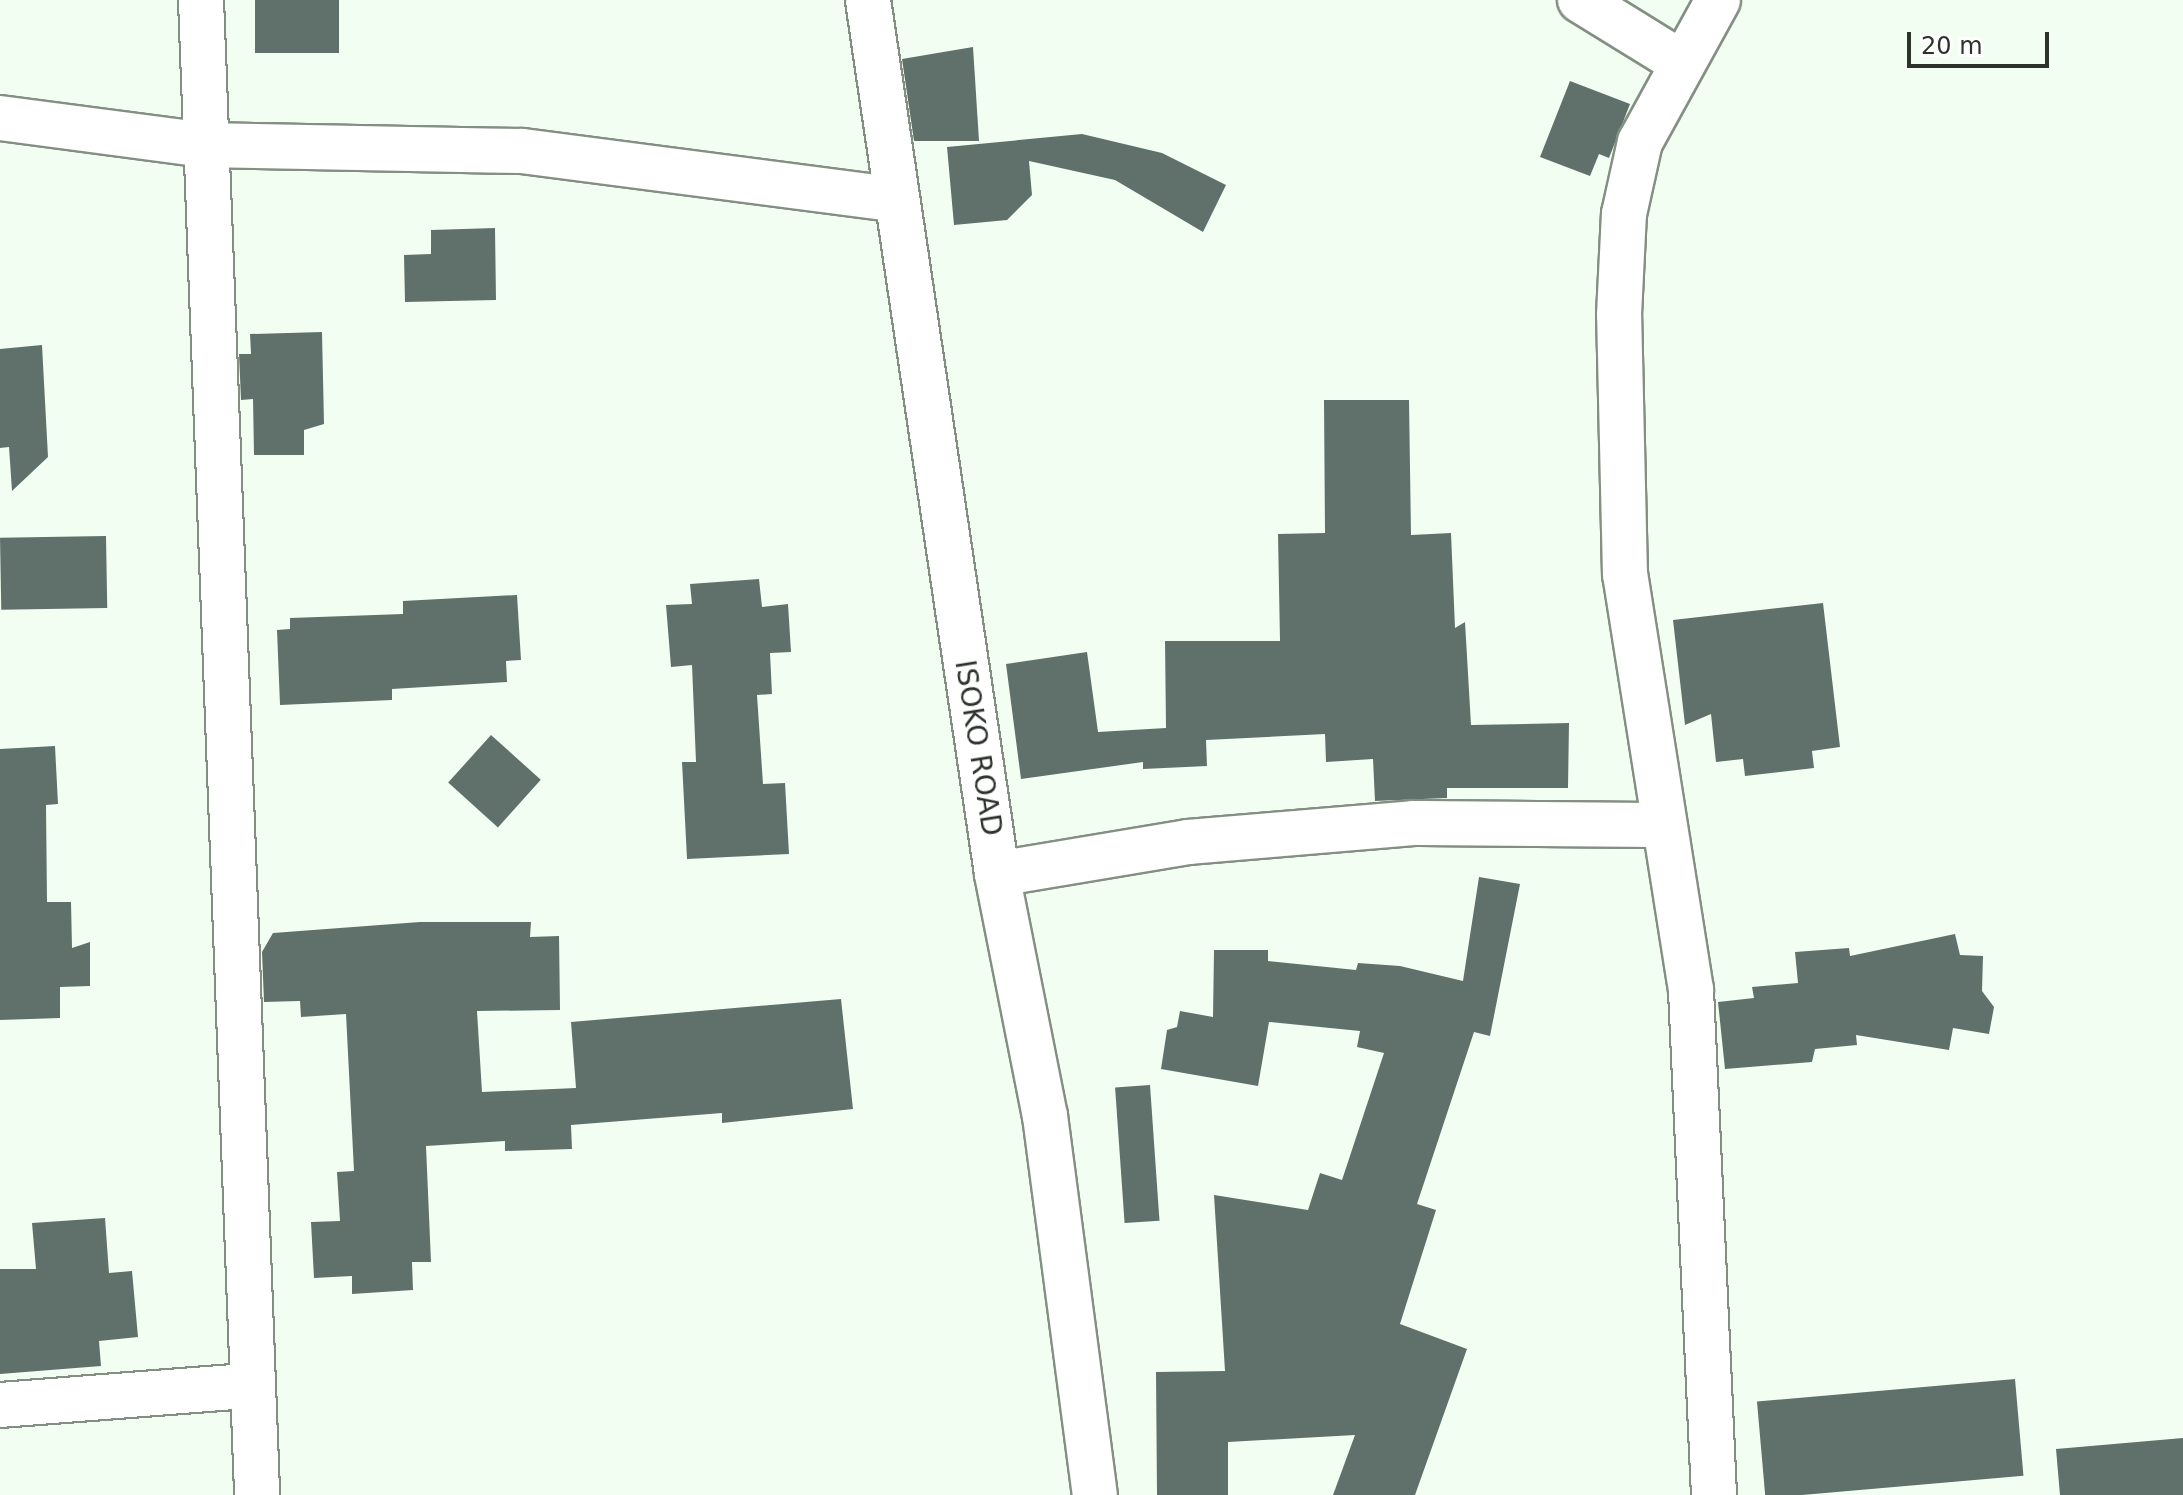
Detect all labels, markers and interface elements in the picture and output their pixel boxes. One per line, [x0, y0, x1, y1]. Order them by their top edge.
scale bar [1911, 16, 2053, 66]
text: 20 m [1921, 32, 1983, 60]
street label: ISOKO ROAD [948, 658, 1008, 838]

